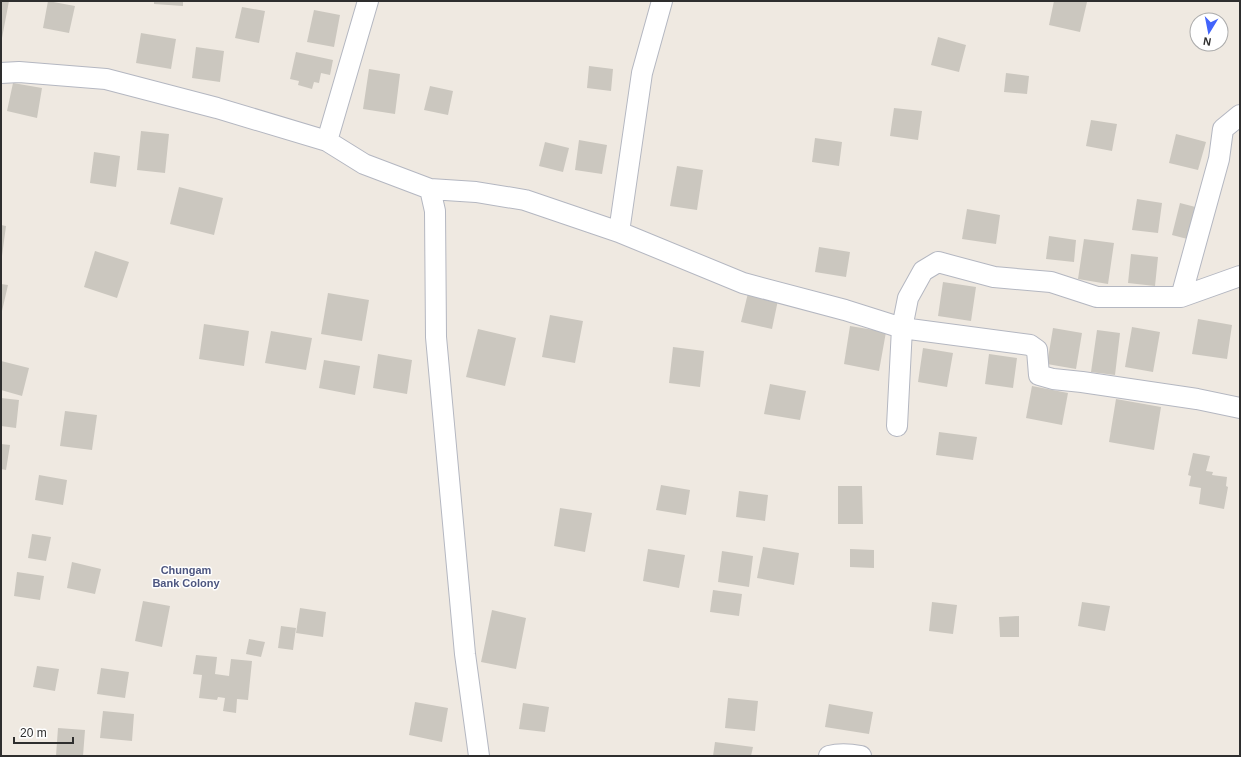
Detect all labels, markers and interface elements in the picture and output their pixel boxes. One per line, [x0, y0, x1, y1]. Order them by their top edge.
north arrow [1189, 12, 1229, 52]
text: N [1202, 35, 1212, 48]
district label: Chungam Bank Colony [152, 564, 220, 589]
scale bar [14, 719, 73, 745]
text: 20 m [20, 726, 47, 740]

